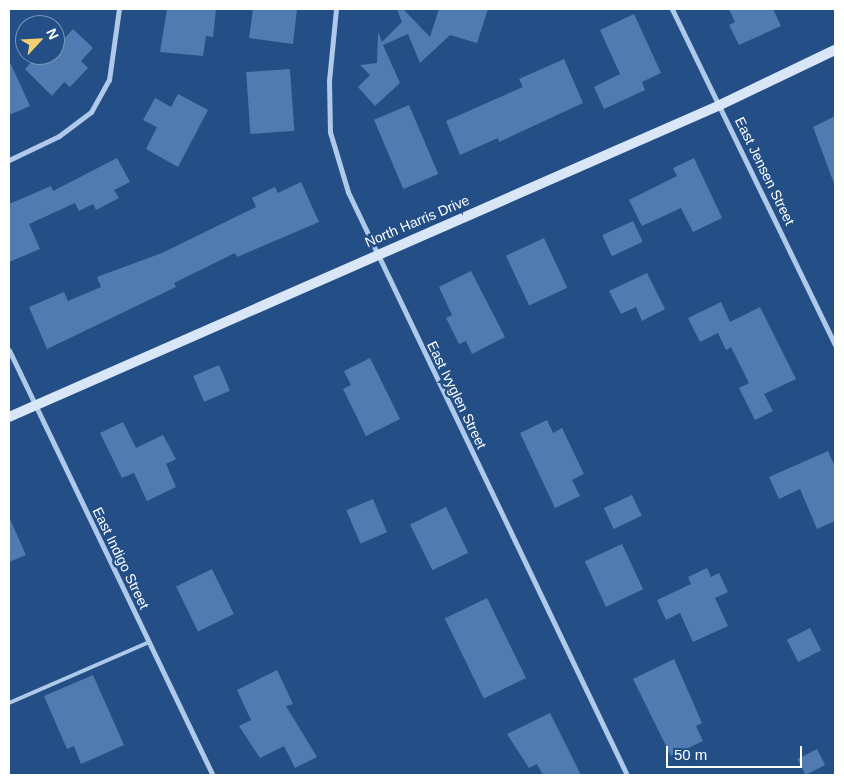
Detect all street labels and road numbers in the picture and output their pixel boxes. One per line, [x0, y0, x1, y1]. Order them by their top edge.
street label: East Jensen Street [732, 114, 798, 228]
street label: North Harris Drive [362, 191, 472, 251]
street label: East Ivyglen Street [424, 339, 490, 451]
street label: East Indigo Street [89, 504, 153, 612]

